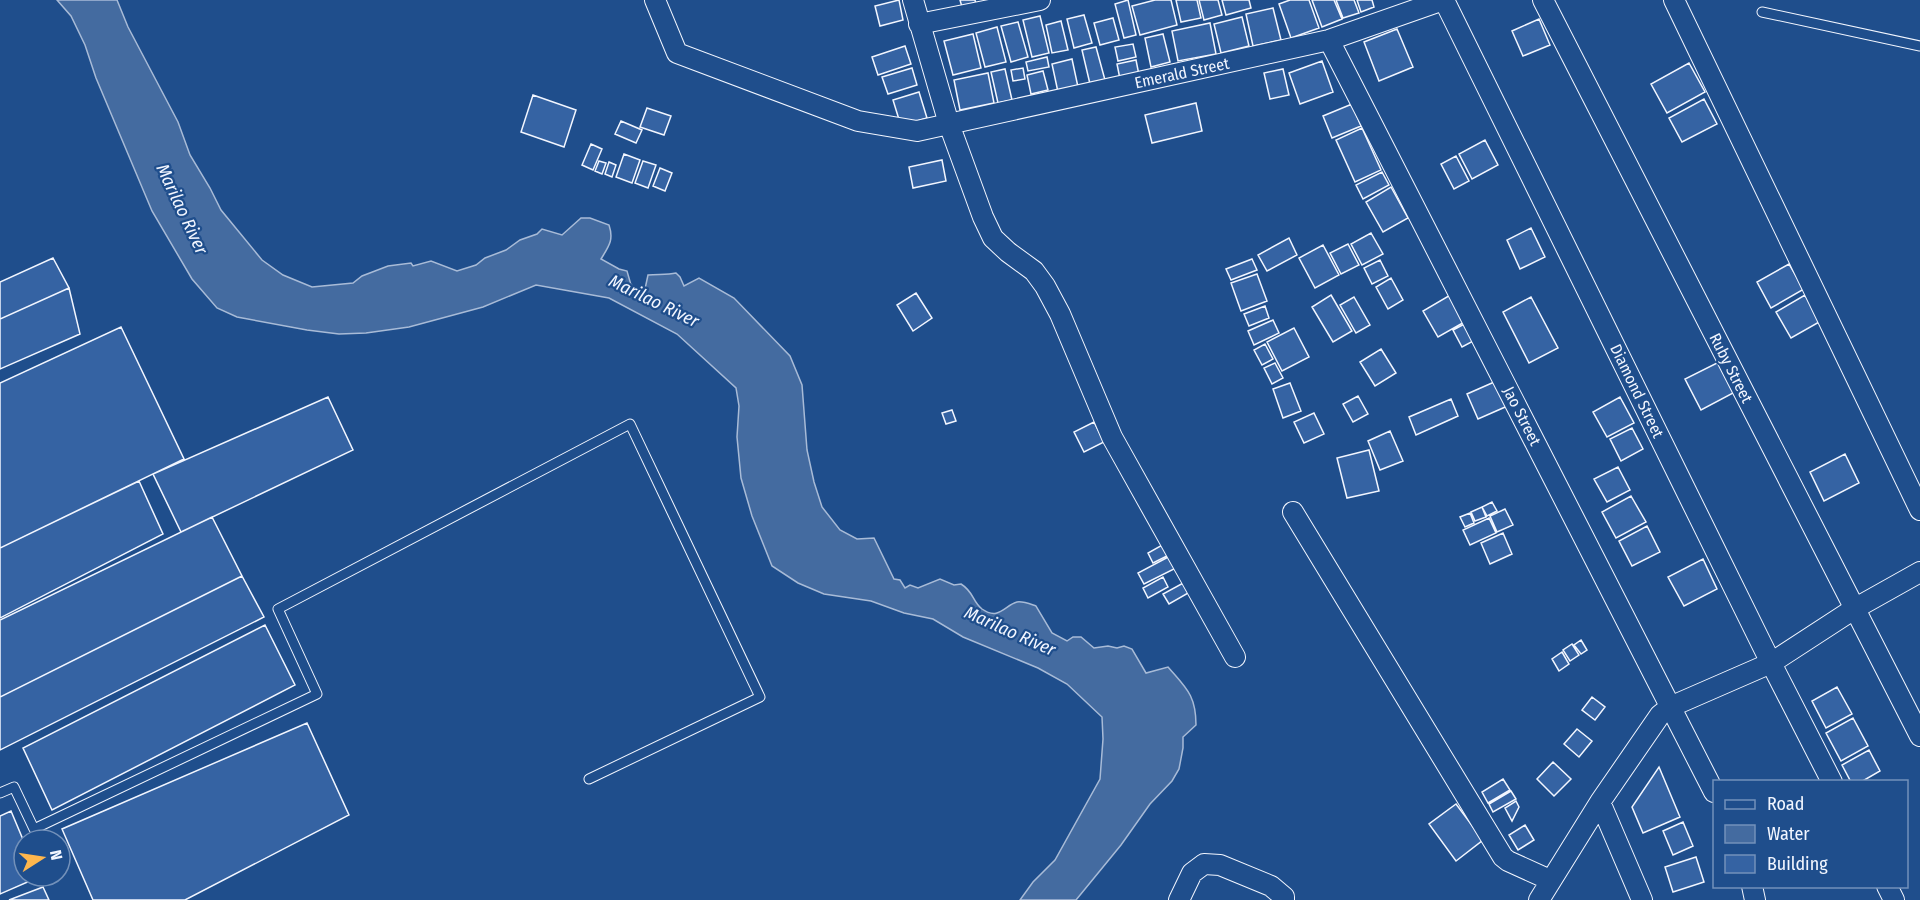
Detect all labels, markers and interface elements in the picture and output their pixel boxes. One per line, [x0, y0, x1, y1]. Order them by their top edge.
street label: Emerald Street [1133, 54, 1232, 92]
water label: Marilao River [151, 160, 213, 258]
water label: Marilao River [605, 270, 703, 333]
street label: Ruby Street [1705, 330, 1757, 407]
street label: Diamond Street [1606, 341, 1668, 442]
street label: Jao Street [1499, 383, 1545, 449]
water label: Marilao River [961, 601, 1060, 661]
legend [1713, 780, 1908, 888]
text: Road [1767, 793, 1804, 815]
text: Water [1767, 823, 1810, 845]
north arrow [12, 828, 72, 888]
text: N [46, 848, 66, 862]
text: Building [1767, 853, 1828, 875]

